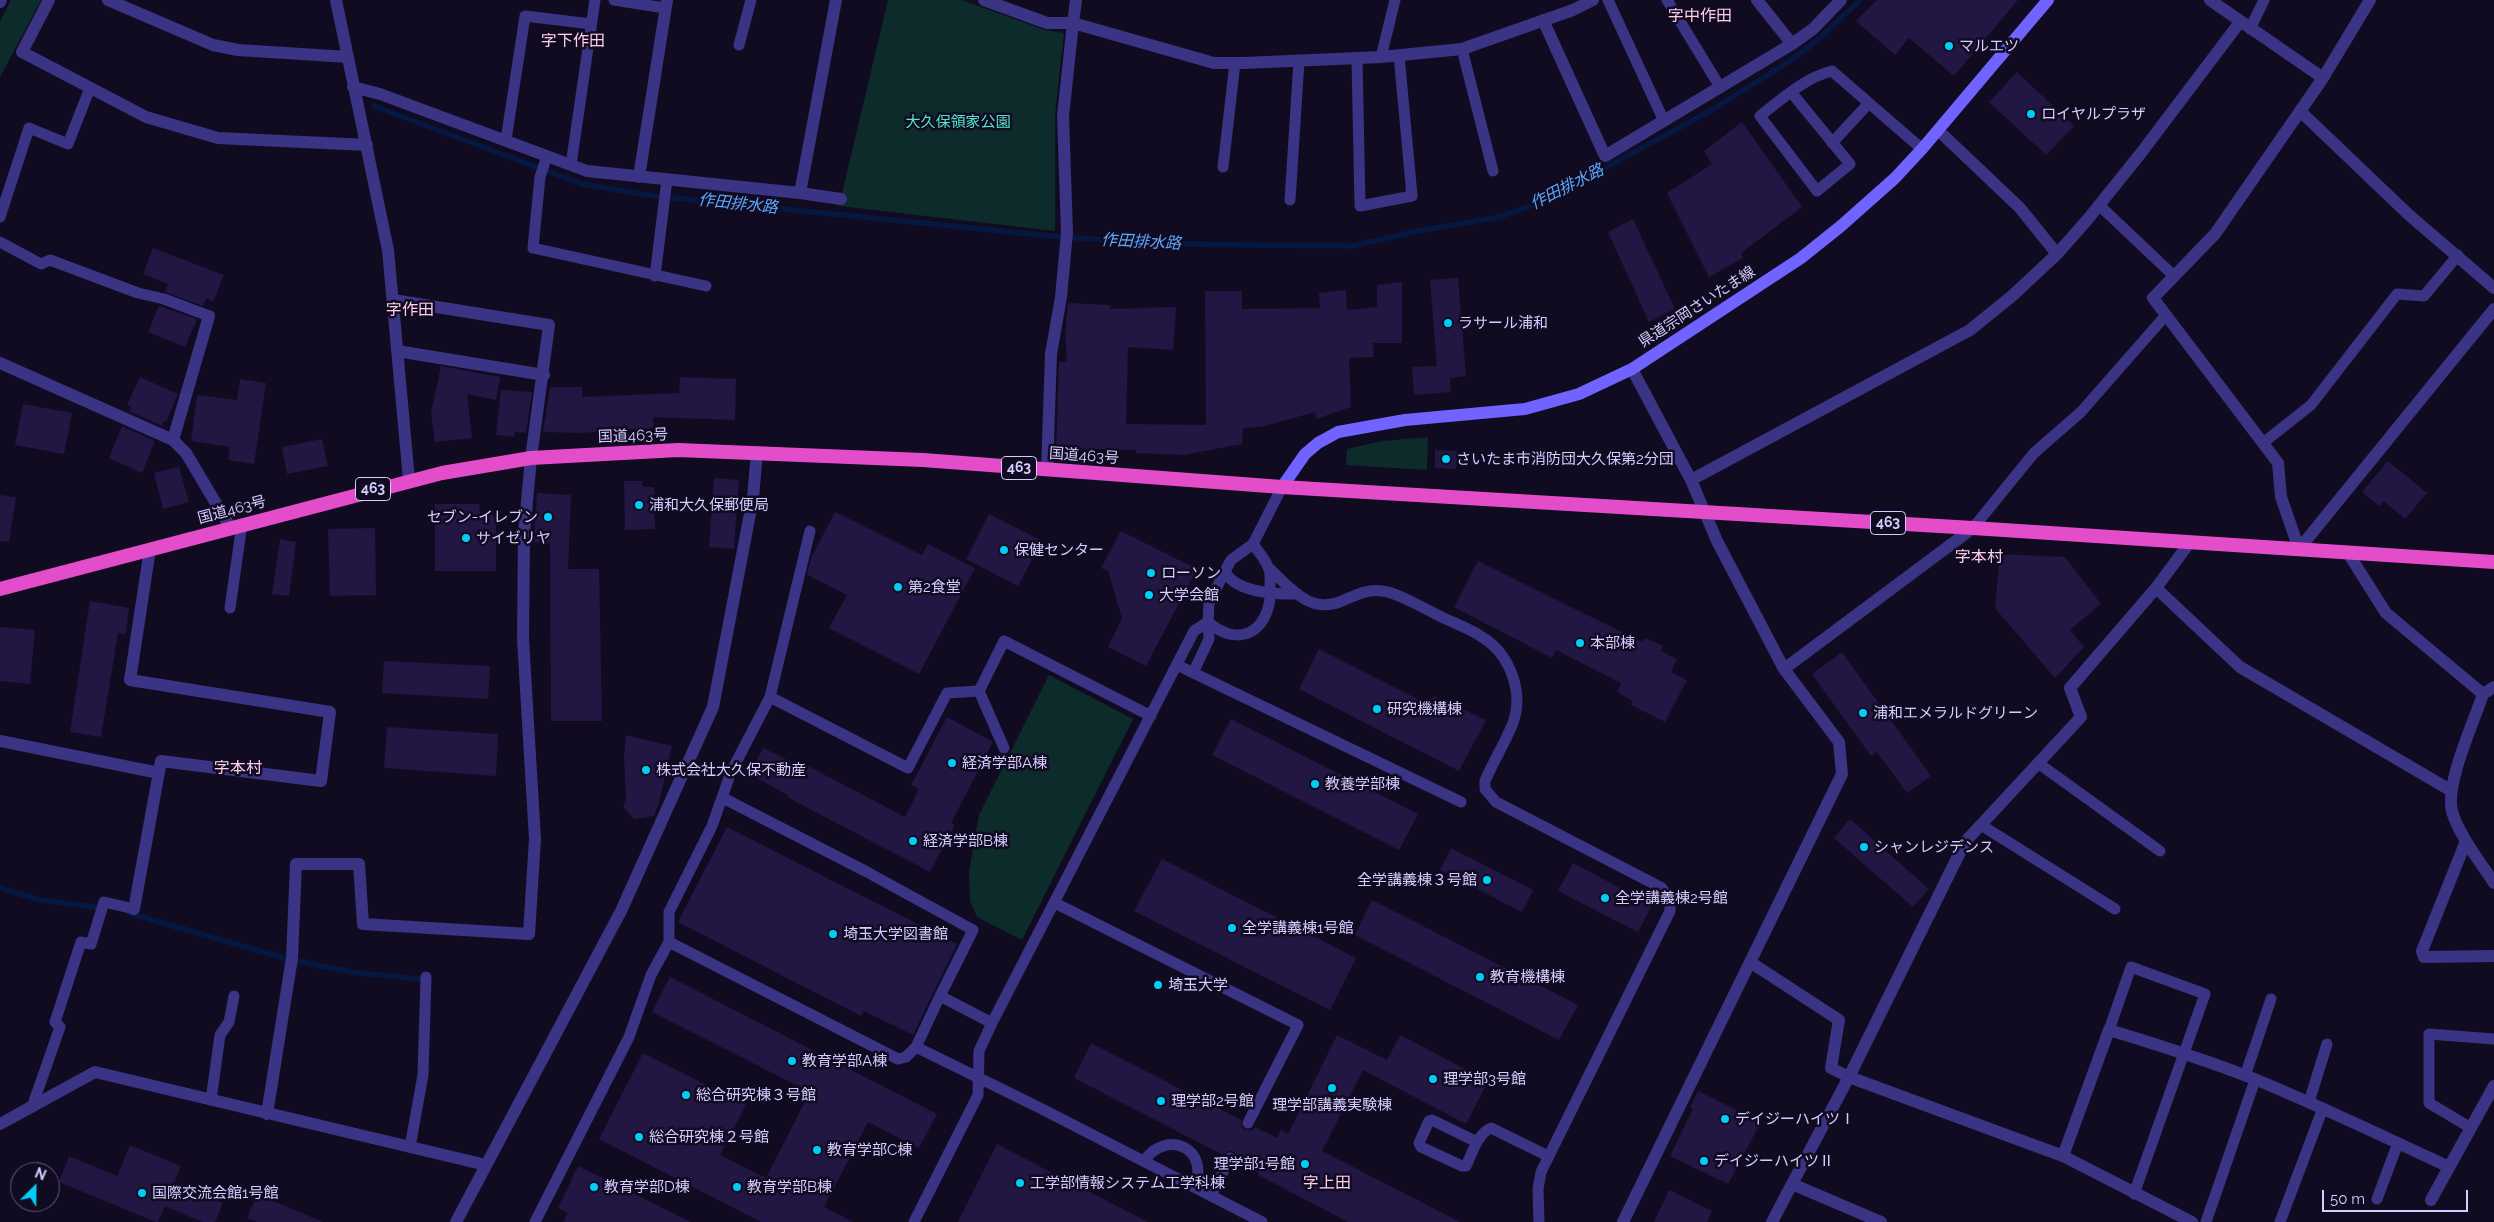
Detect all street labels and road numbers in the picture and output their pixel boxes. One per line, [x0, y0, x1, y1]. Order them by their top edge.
street label: 県道宗岡さいたま線 [1635, 263, 1759, 351]
street label: 国道463号 [598, 426, 668, 446]
street label: 国道463号 [1048, 445, 1120, 467]
road number: 463 [1002, 456, 1036, 479]
road number: 463 [356, 478, 390, 500]
street label: 国道463号 [196, 492, 268, 528]
road number: 463 [1870, 512, 1906, 534]

